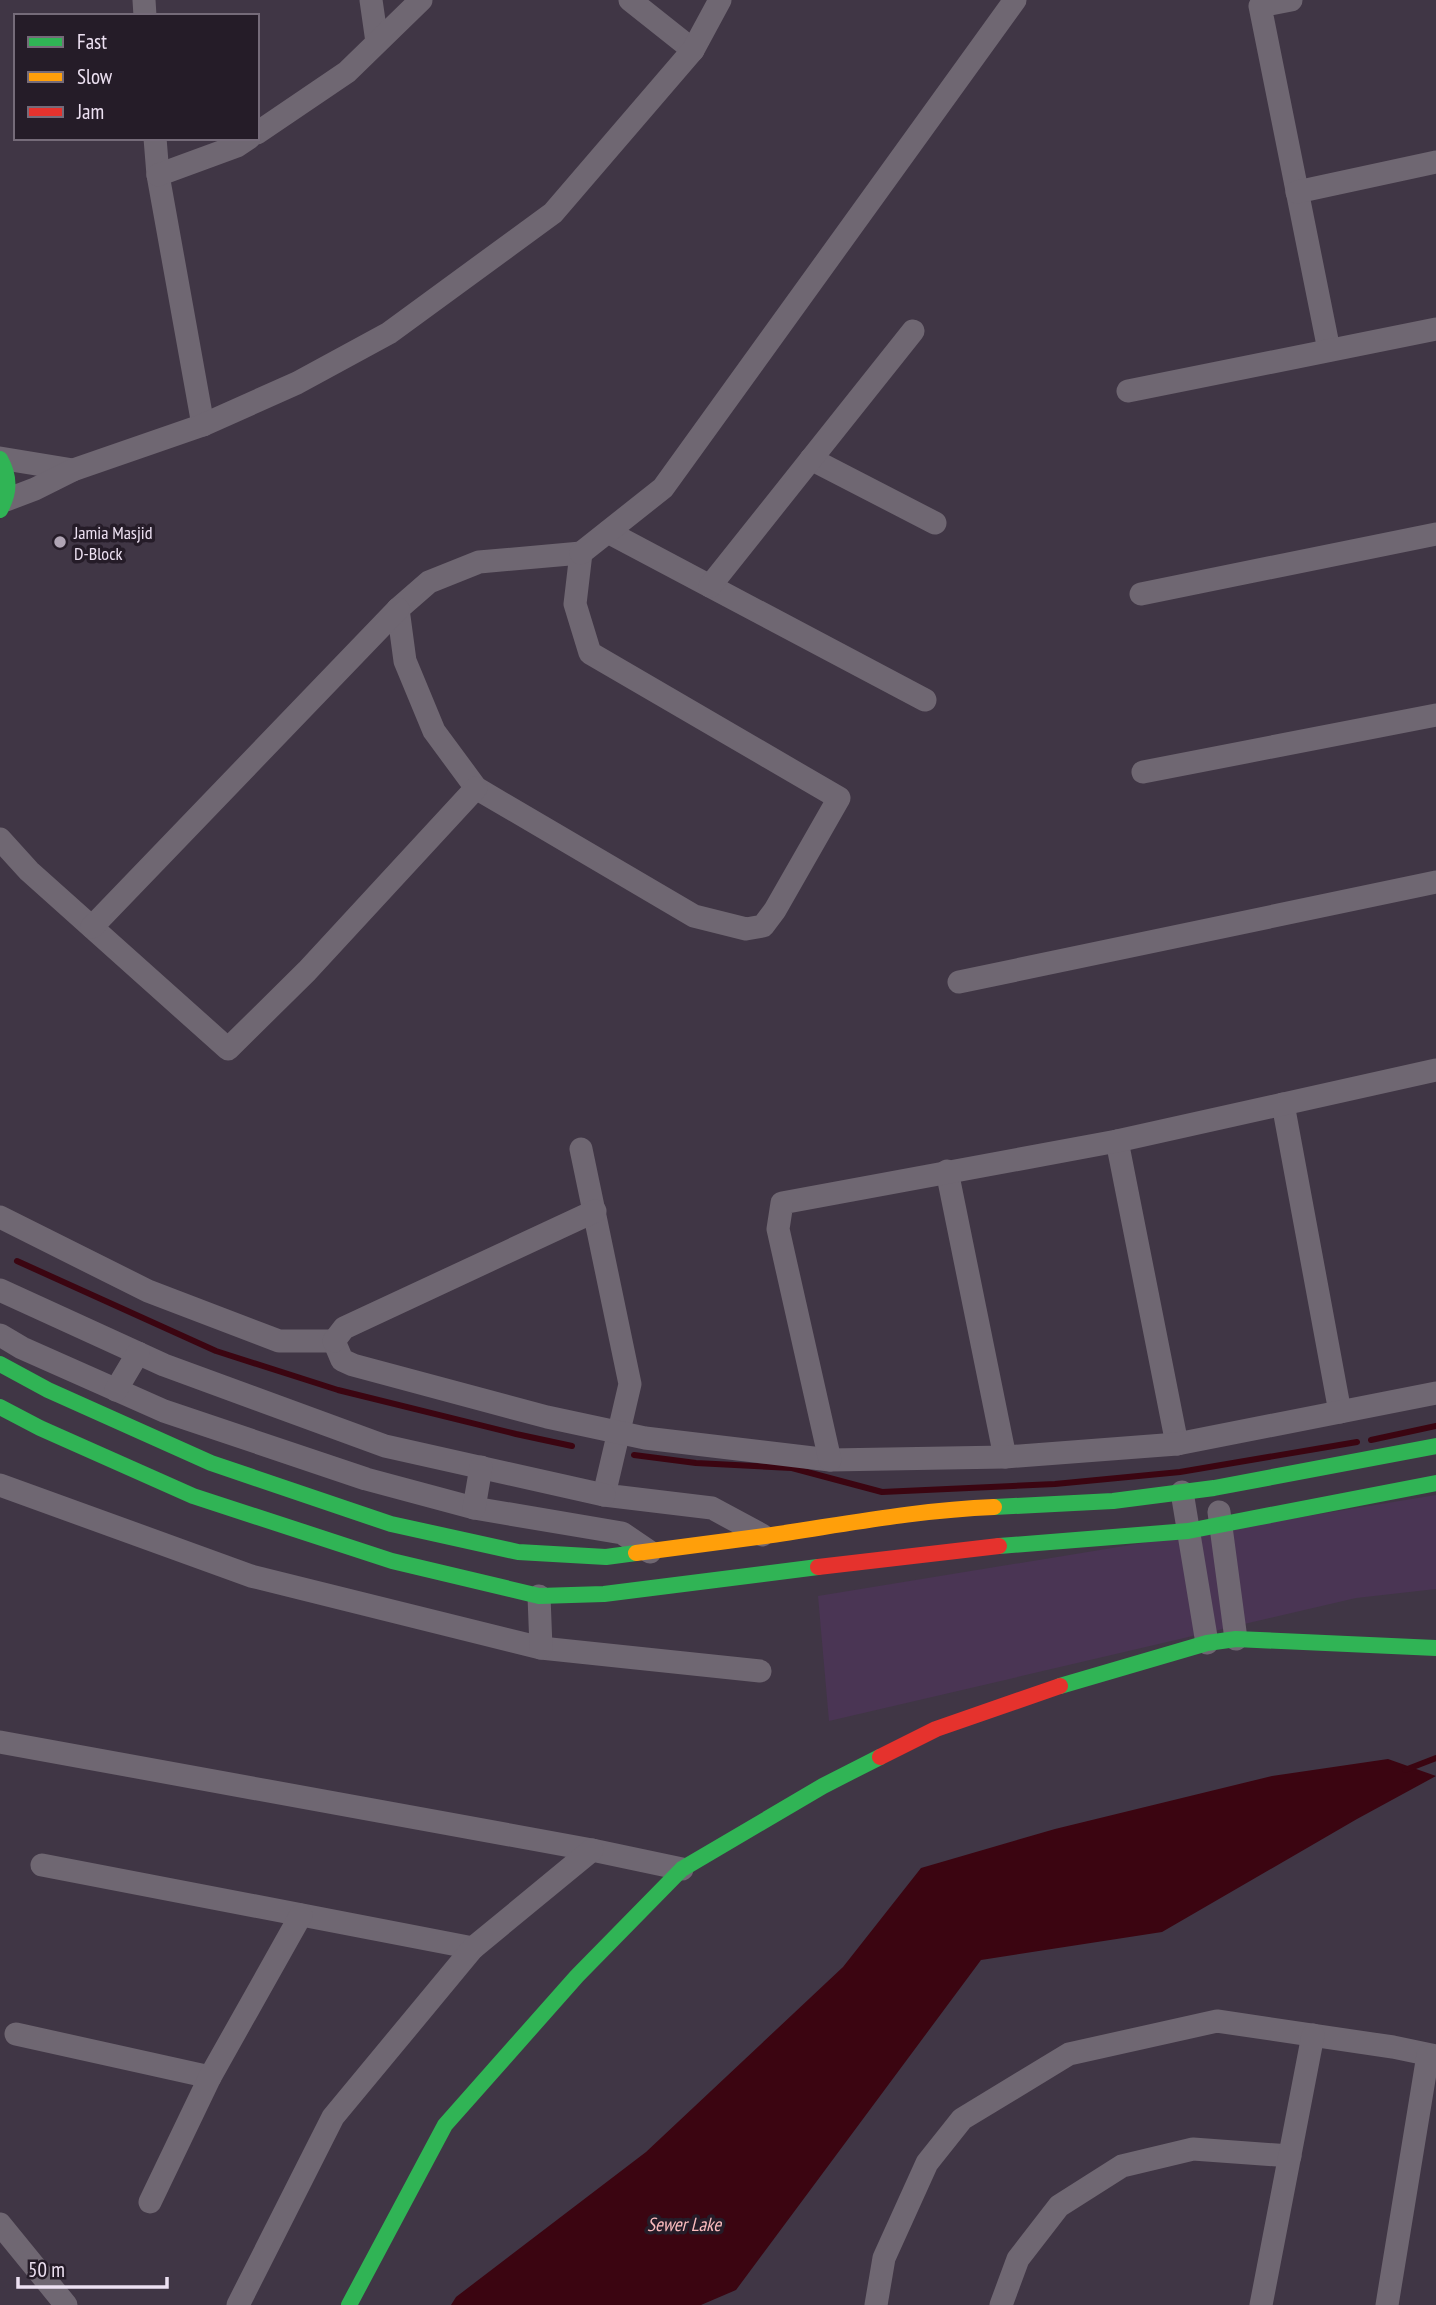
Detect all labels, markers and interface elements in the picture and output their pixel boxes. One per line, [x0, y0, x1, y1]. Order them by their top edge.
legend [14, 14, 259, 140]
text: Fast [77, 28, 107, 55]
text: Slow [77, 63, 113, 90]
text: Jam [76, 98, 104, 125]
place label: Jamia Masjid D-Block [73, 521, 153, 565]
marker: Jamia Masjid D-Block [52, 534, 68, 550]
water label: Sewer Lake [647, 2212, 722, 2236]
scale bar [18, 2246, 166, 2290]
text: 50 m [28, 2256, 65, 2283]

